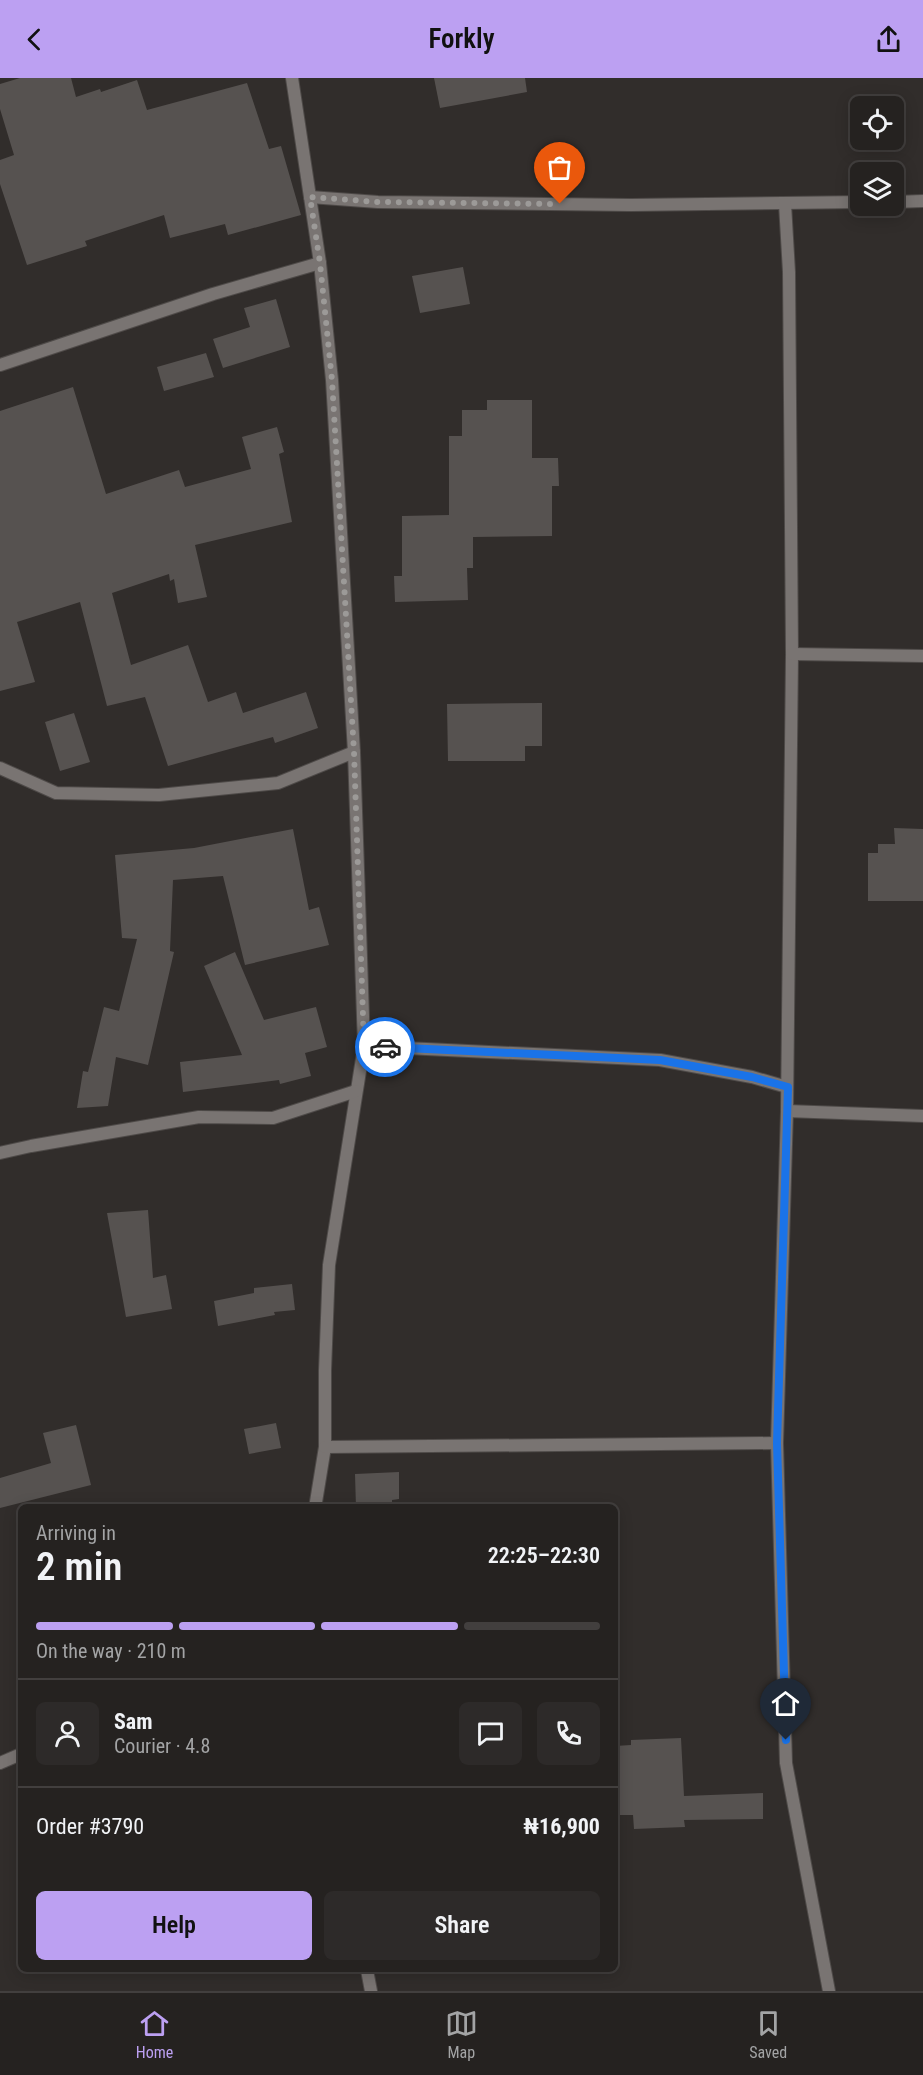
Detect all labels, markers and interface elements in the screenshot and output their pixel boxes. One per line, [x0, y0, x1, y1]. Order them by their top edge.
icon: back [18, 23, 51, 56]
text: Forkly [428, 23, 495, 55]
icon: share [872, 23, 905, 56]
map controls [850, 96, 904, 216]
button: locate [850, 96, 904, 150]
pin [534, 142, 585, 204]
icon: bag [543, 151, 576, 184]
button: layers [850, 162, 904, 216]
courier [355, 1017, 415, 1077]
icon: car [369, 1031, 402, 1064]
text: Arriving in [36, 1521, 116, 1545]
text: 22:25–22:30 [488, 1543, 600, 1568]
text: 2 min [36, 1544, 122, 1590]
text: On the way · 210 m [36, 1639, 186, 1663]
pin [760, 1678, 811, 1740]
icon: home [769, 1687, 802, 1720]
button: person [36, 1702, 99, 1765]
button: chat [459, 1702, 522, 1765]
button: phone [537, 1702, 600, 1765]
text: Sam [114, 1709, 153, 1734]
text: Courier · 4.8 [114, 1734, 210, 1758]
text: Order #3790 [36, 1814, 144, 1839]
text: ₦16,900 [523, 1814, 600, 1839]
button: Help [36, 1891, 312, 1960]
button: Share [324, 1891, 600, 1960]
tab: Home [136, 2007, 173, 2062]
tab: Map [445, 2007, 478, 2062]
tab: Saved [749, 2007, 787, 2062]

